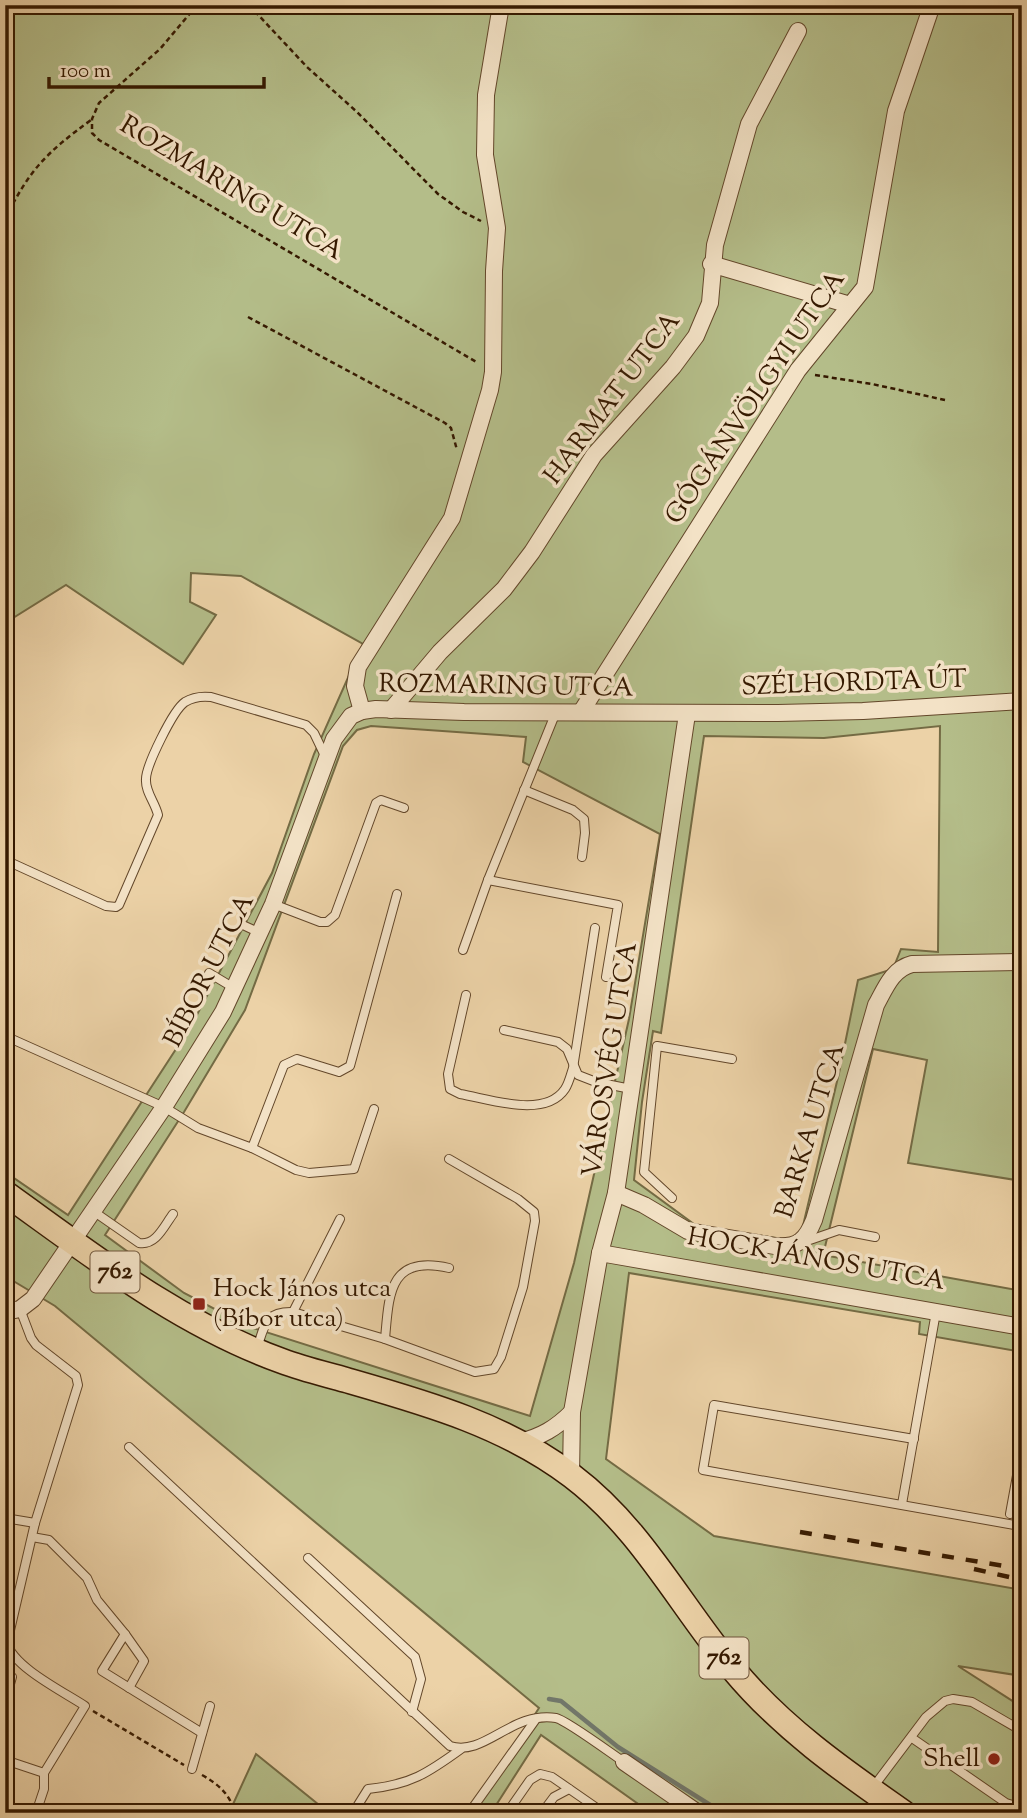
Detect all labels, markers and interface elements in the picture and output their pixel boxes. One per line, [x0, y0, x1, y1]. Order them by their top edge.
scale bar [49, 46, 264, 90]
text: 100 m [60, 57, 111, 87]
street label: ROZMARING UTCA [112, 107, 350, 271]
street label: GÓGÁNVÖLGYI UTCA [657, 264, 855, 532]
street label: HARMAT UTCA [536, 305, 690, 493]
street label: SZÉLHORDTA ÚT [741, 662, 967, 706]
street label: ROZMARING UTCA [378, 666, 634, 708]
street label: BÍBOR UTCA [155, 888, 265, 1054]
street label: VÁROSVÉG UTCA [574, 940, 648, 1180]
street label: BARKA UTCA [767, 1039, 855, 1223]
street label: HOCK JÁNOS UTCA [684, 1219, 948, 1301]
road number: 762 [90, 1252, 140, 1292]
place label: Hock János utca (Bíbor utca) [213, 1271, 391, 1338]
marker: Hock János utca (Bíbor utca) [191, 1296, 207, 1312]
road number: 762 [700, 1638, 748, 1678]
place label: Shell [923, 1741, 980, 1778]
marker: Shell [986, 1751, 1002, 1767]

